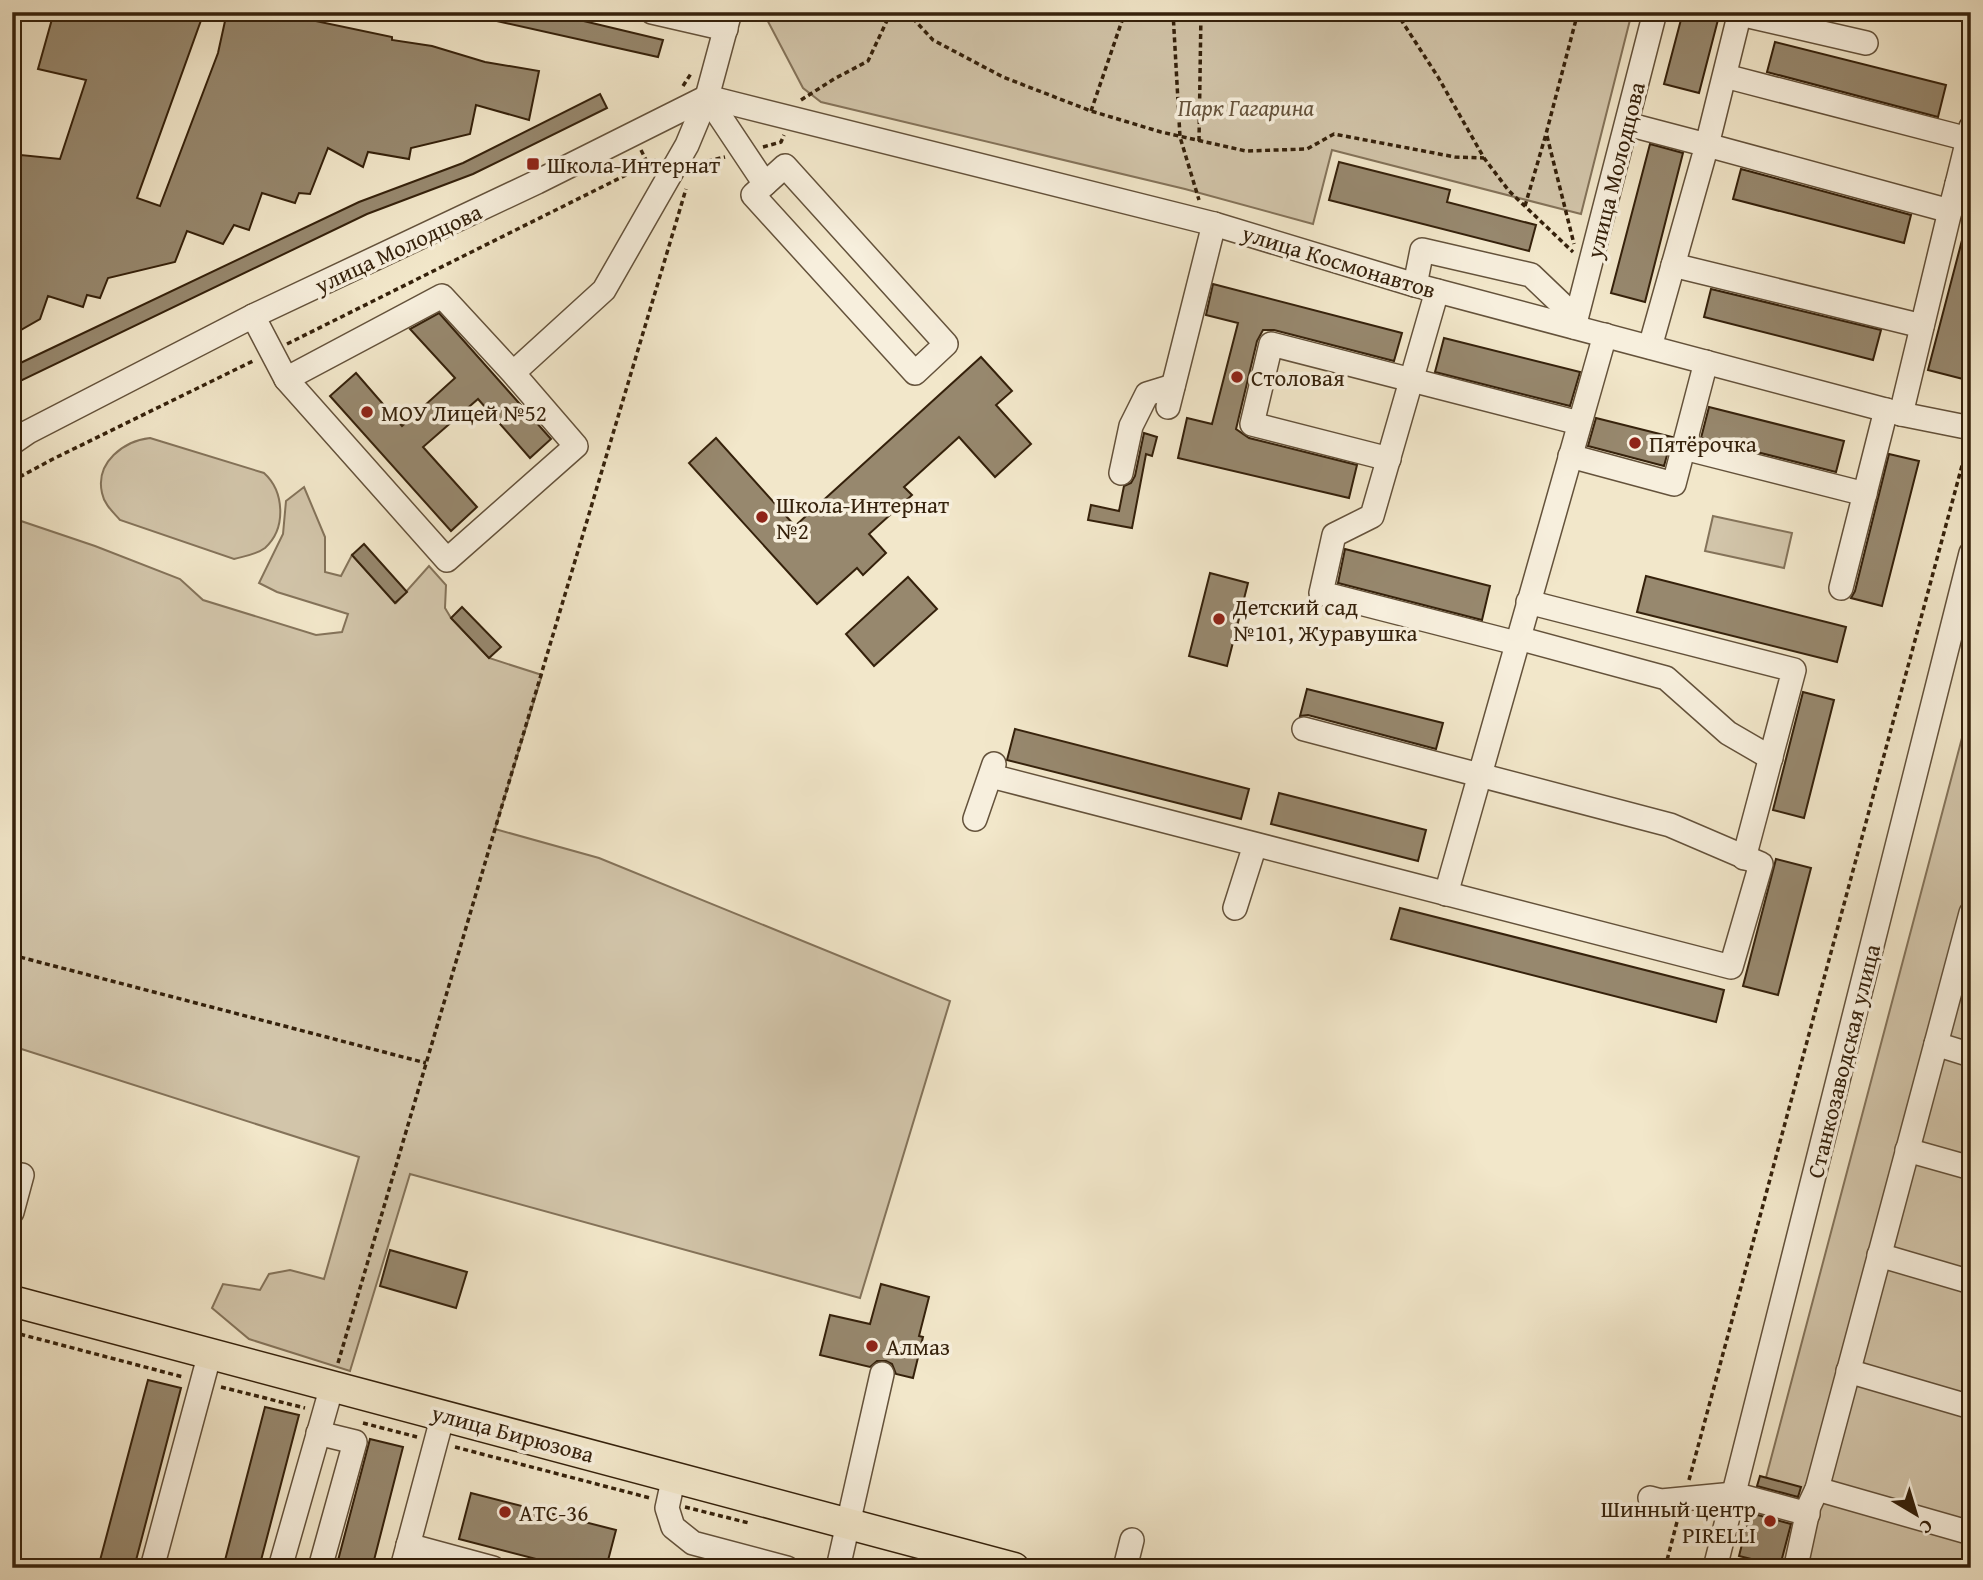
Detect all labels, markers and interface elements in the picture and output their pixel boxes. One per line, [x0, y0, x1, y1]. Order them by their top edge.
street label: улица Молодцова [1577, 78, 1653, 263]
park label: Парк Гагарина [1178, 91, 1315, 124]
place label: Школа-Интернат [547, 148, 720, 181]
marker: Школа-Интернат [525, 156, 541, 172]
street label: улица Молодцова [308, 195, 487, 302]
street label: улица Космонавтов [1237, 216, 1440, 306]
place label: Столовая [1251, 361, 1345, 394]
marker: Столовая [1229, 369, 1245, 385]
place label: МОУ Лицей №52 [381, 396, 547, 429]
marker: МОУ Лицей №52 [359, 404, 375, 420]
place label: Пятёрочка [1649, 427, 1757, 460]
marker: Пятёрочка [1627, 435, 1643, 451]
place label: Школа-Интернат №2 [776, 488, 949, 547]
marker: Школа-Интернат №2 [754, 509, 770, 525]
place label: Детский сад №101, Журавушка [1232, 590, 1417, 649]
marker: Детский сад №101, Журавушка [1211, 611, 1227, 627]
street label: Станкозаводская улица [1798, 941, 1888, 1181]
place label: Алмаз [886, 1330, 950, 1363]
marker: Алмаз [864, 1338, 880, 1354]
street label: улица Бирюзова [427, 1395, 598, 1471]
north arrow [1882, 1478, 1952, 1548]
place label: Шинный центр PIRELLI [1601, 1492, 1756, 1551]
place label: АТС-36 [519, 1496, 588, 1529]
marker: АТС-36 [497, 1504, 513, 1520]
marker: Шинный центр PIRELLI [1762, 1513, 1778, 1529]
text: С [1913, 1513, 1939, 1542]

